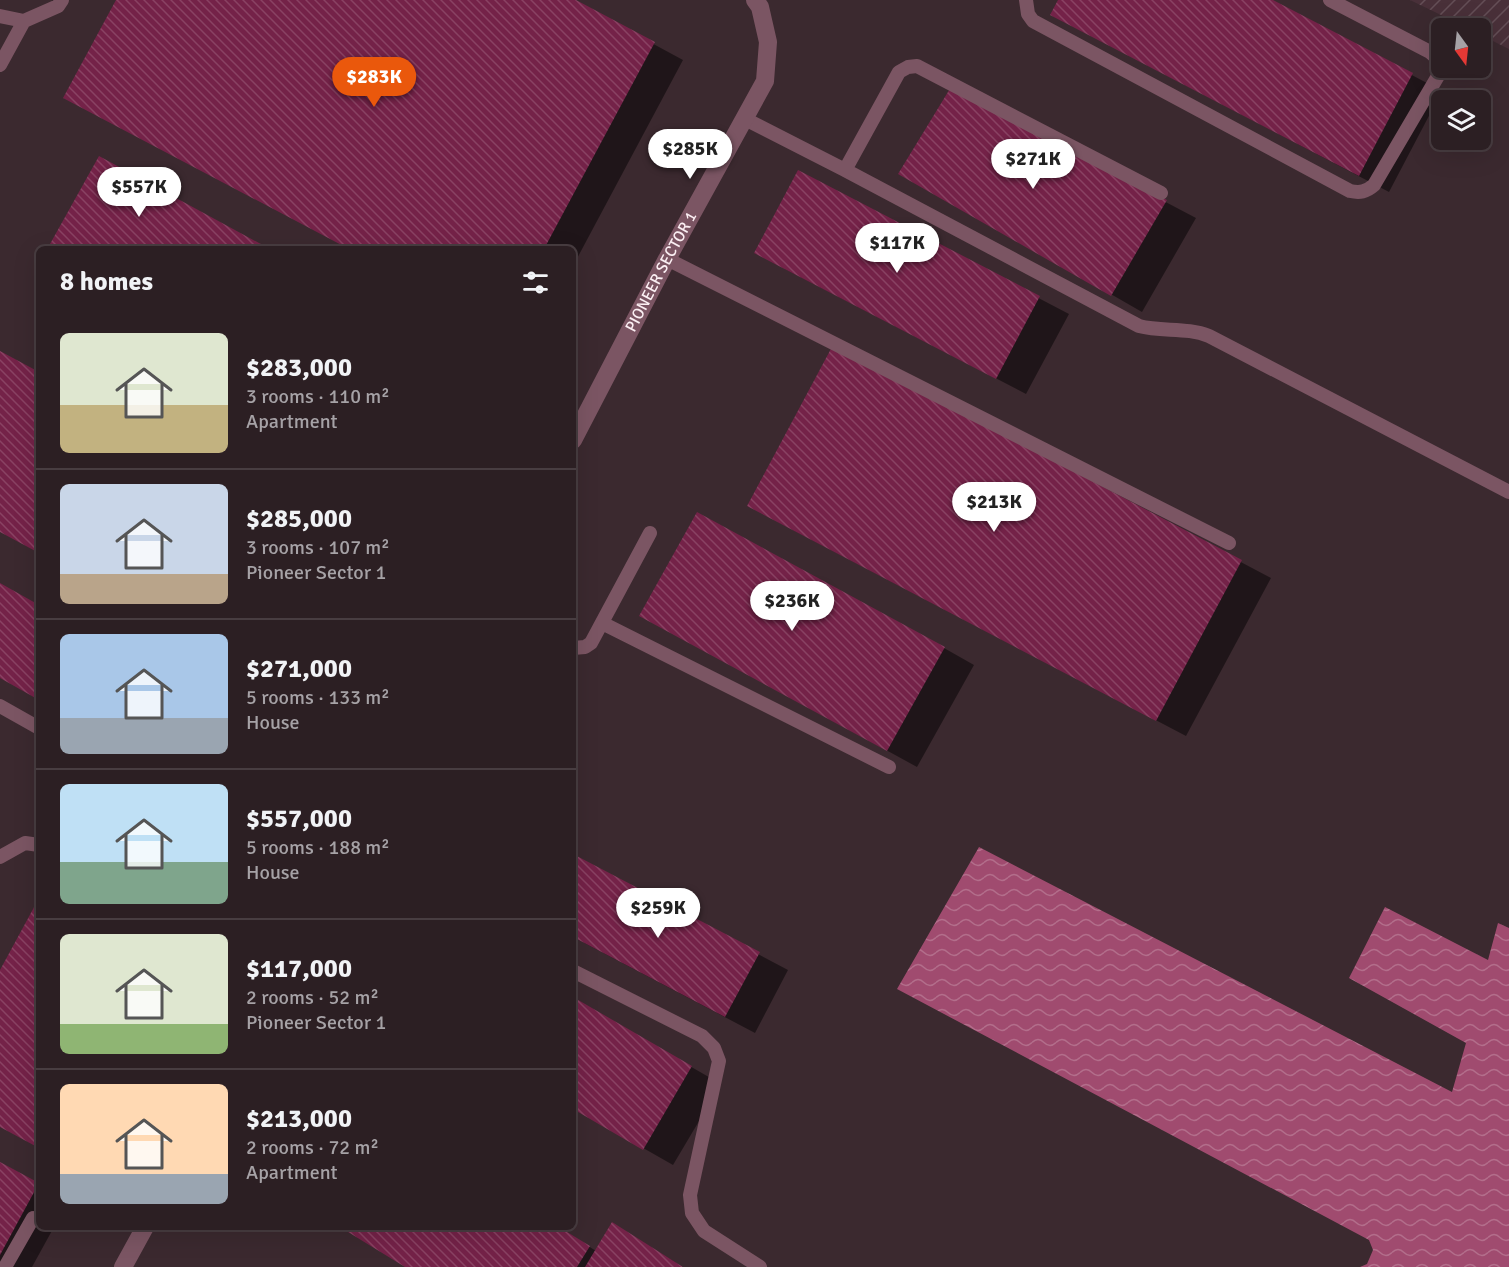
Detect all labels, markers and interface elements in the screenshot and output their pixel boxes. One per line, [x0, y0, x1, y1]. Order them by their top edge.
north arrow [1431, 18, 1491, 78]
map controls [1431, 18, 1491, 150]
pin: $283K [332, 57, 416, 108]
text: $283K [346, 64, 402, 89]
button: layers [1431, 90, 1491, 150]
pin: $285K [648, 129, 732, 180]
text: $285K [662, 136, 718, 161]
pin: $271K [991, 139, 1075, 190]
text: $271K [1005, 146, 1061, 171]
pin: $557K [97, 167, 181, 218]
text: $557K [111, 174, 167, 199]
street label: PIONEER SECTOR 1 [621, 208, 701, 335]
pin: $117K [855, 223, 939, 274]
text: $117K [869, 230, 925, 255]
text: 8 homes [60, 266, 153, 298]
icon: filters [519, 266, 552, 299]
text: $283,000 [246, 352, 352, 384]
icon: home [108, 357, 180, 429]
text: 3 rooms · 110 m² [246, 384, 390, 409]
text: Apartment [246, 409, 338, 434]
pin: $213K [952, 482, 1036, 533]
text: $213K [966, 489, 1022, 514]
text: $285,000 [246, 503, 352, 535]
icon: home [108, 508, 180, 580]
text: 3 rooms · 107 m² [246, 535, 390, 560]
text: Pioneer Sector 1 [246, 560, 386, 585]
pin: $236K [750, 581, 834, 632]
text: $236K [764, 588, 820, 613]
text: $271,000 [246, 653, 352, 685]
icon: home [108, 658, 180, 730]
text: 5 rooms · 133 m² [246, 685, 390, 710]
text: House [246, 710, 300, 735]
text: $557,000 [246, 803, 352, 835]
icon: home [108, 808, 180, 880]
text: 5 rooms · 188 m² [246, 835, 390, 860]
text: House [246, 860, 300, 885]
pin: $259K [616, 888, 700, 939]
text: $259K [630, 895, 686, 920]
text: $117,000 [246, 953, 352, 985]
icon: home [108, 958, 180, 1030]
text: 2 rooms · 52 m² [246, 985, 379, 1010]
text: Pioneer Sector 1 [246, 1010, 386, 1035]
text: $213,000 [246, 1103, 352, 1135]
icon: home [108, 1108, 180, 1180]
text: 2 rooms · 72 m² [246, 1135, 379, 1160]
text: Apartment [246, 1160, 338, 1185]

